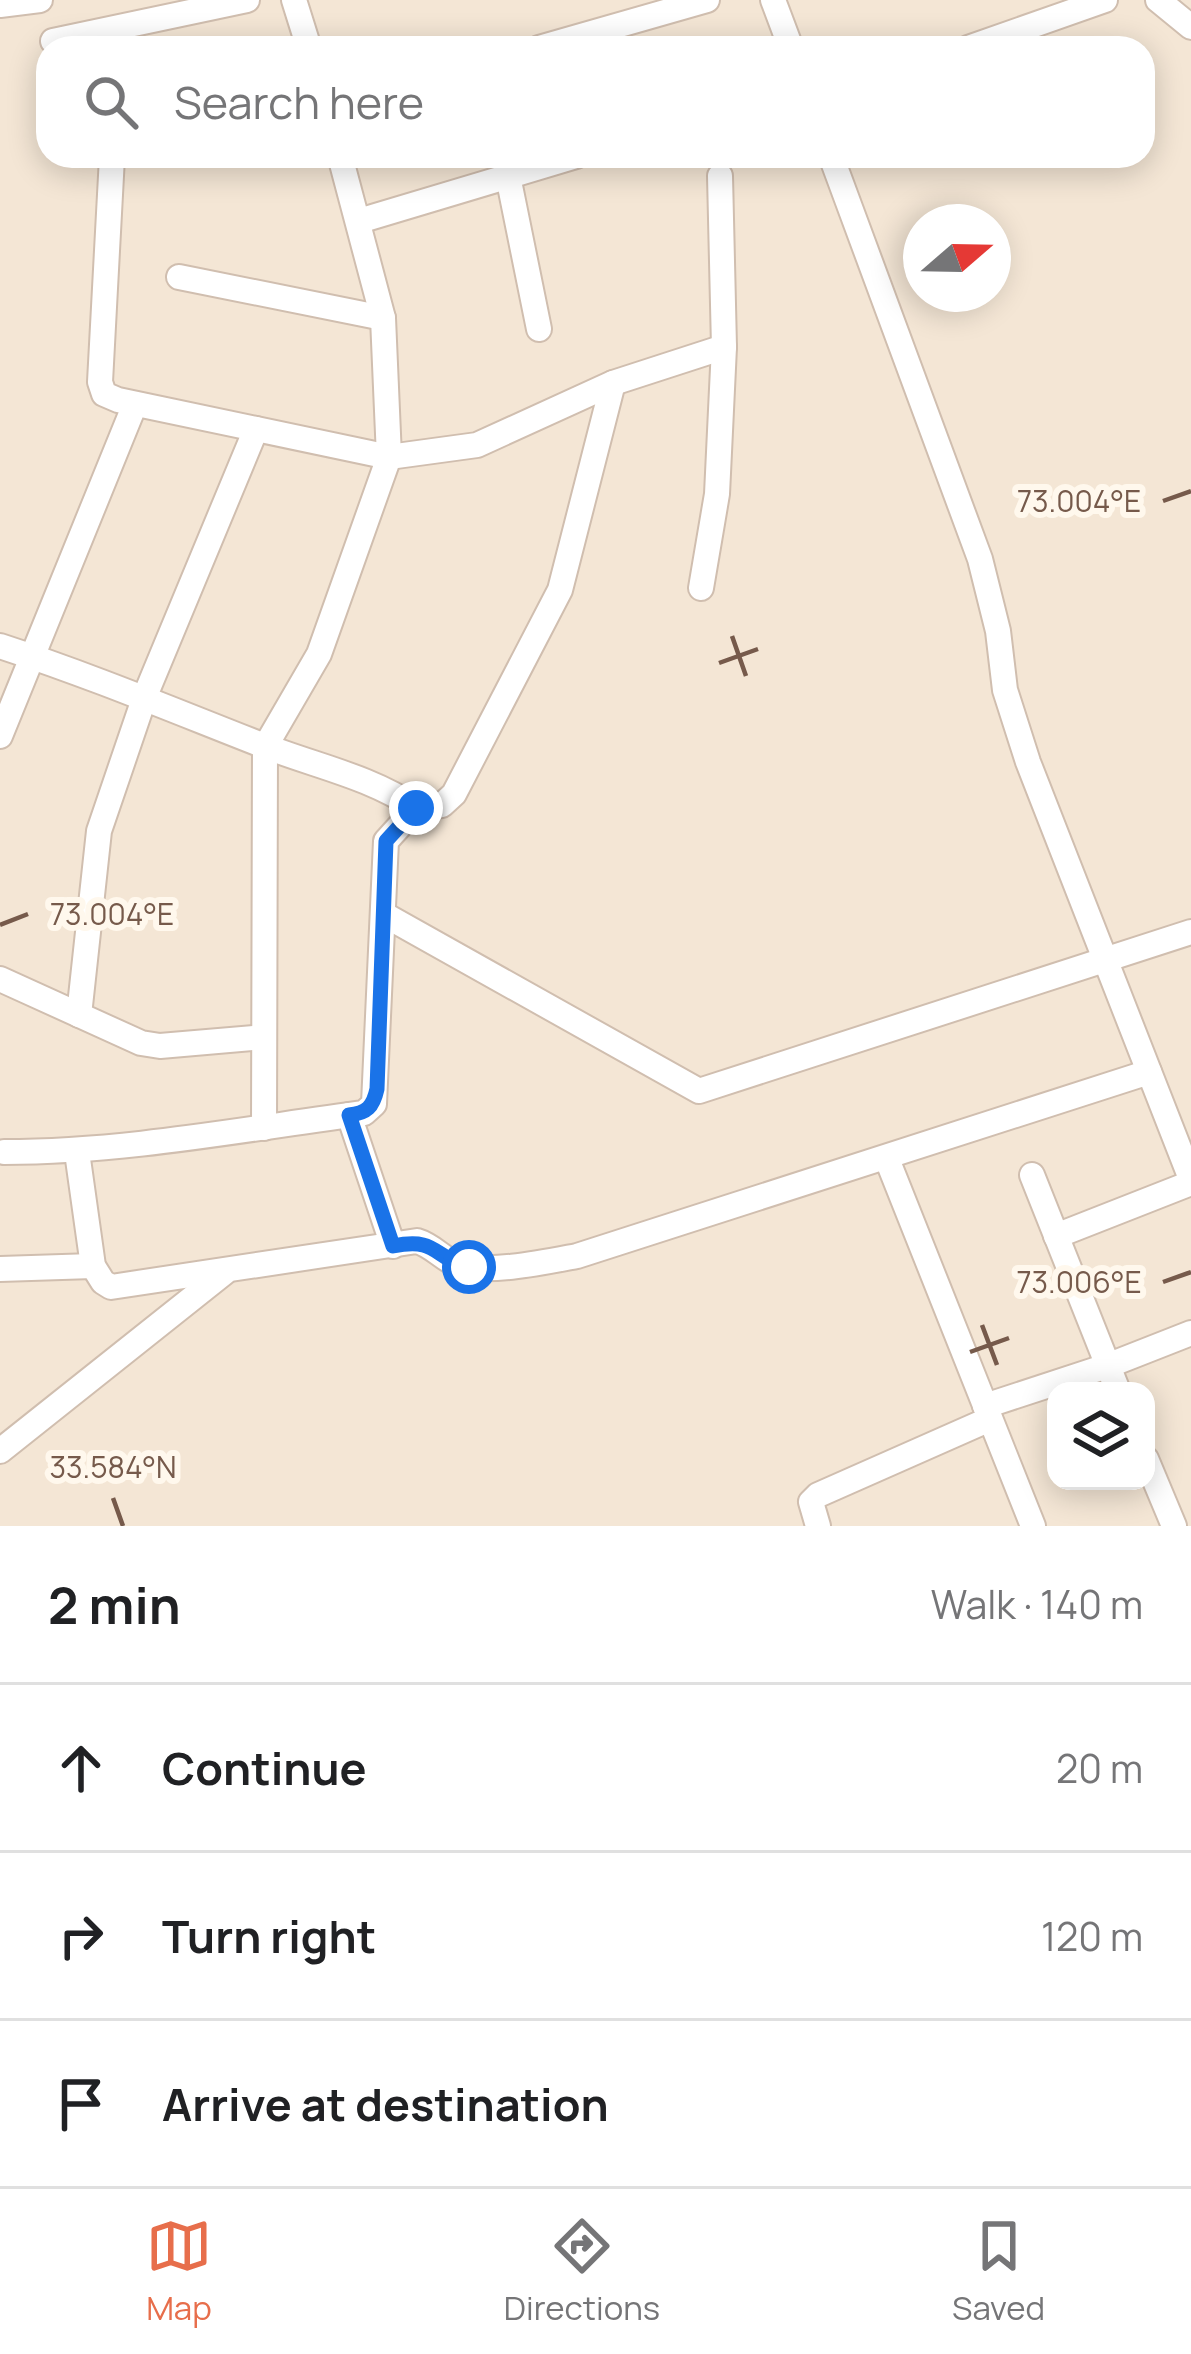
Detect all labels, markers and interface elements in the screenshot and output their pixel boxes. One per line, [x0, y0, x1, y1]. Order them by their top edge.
search box [36, 36, 1155, 168]
icon: search [78, 69, 144, 135]
text: Search here [174, 71, 424, 133]
north arrow [903, 204, 1011, 312]
text: 73.004°E [1017, 480, 1141, 521]
route end [389, 781, 443, 835]
text: 73.004°E [50, 893, 174, 934]
route start [442, 1240, 496, 1294]
text: 73.006°E [1016, 1261, 1142, 1302]
map controls [1047, 1382, 1155, 1490]
button: layers [1047, 1382, 1155, 1490]
text: 33.584°N [49, 1446, 177, 1487]
text: 2 min [48, 1570, 181, 1639]
text: Walk · 140 m [931, 1577, 1143, 1631]
icon: ahead [48, 1735, 114, 1801]
text: Continue [162, 1737, 367, 1799]
text: 20 m [1056, 1741, 1143, 1795]
icon: right [48, 1903, 114, 1969]
text: Turn right [162, 1905, 376, 1967]
text: 120 m [1041, 1909, 1143, 1963]
icon: arrive [48, 2071, 114, 2137]
text: Arrive at destination [162, 2073, 609, 2135]
tab: Map [146, 2213, 212, 2330]
tab: Directions [504, 2213, 660, 2330]
tab: Saved [952, 2213, 1045, 2330]

